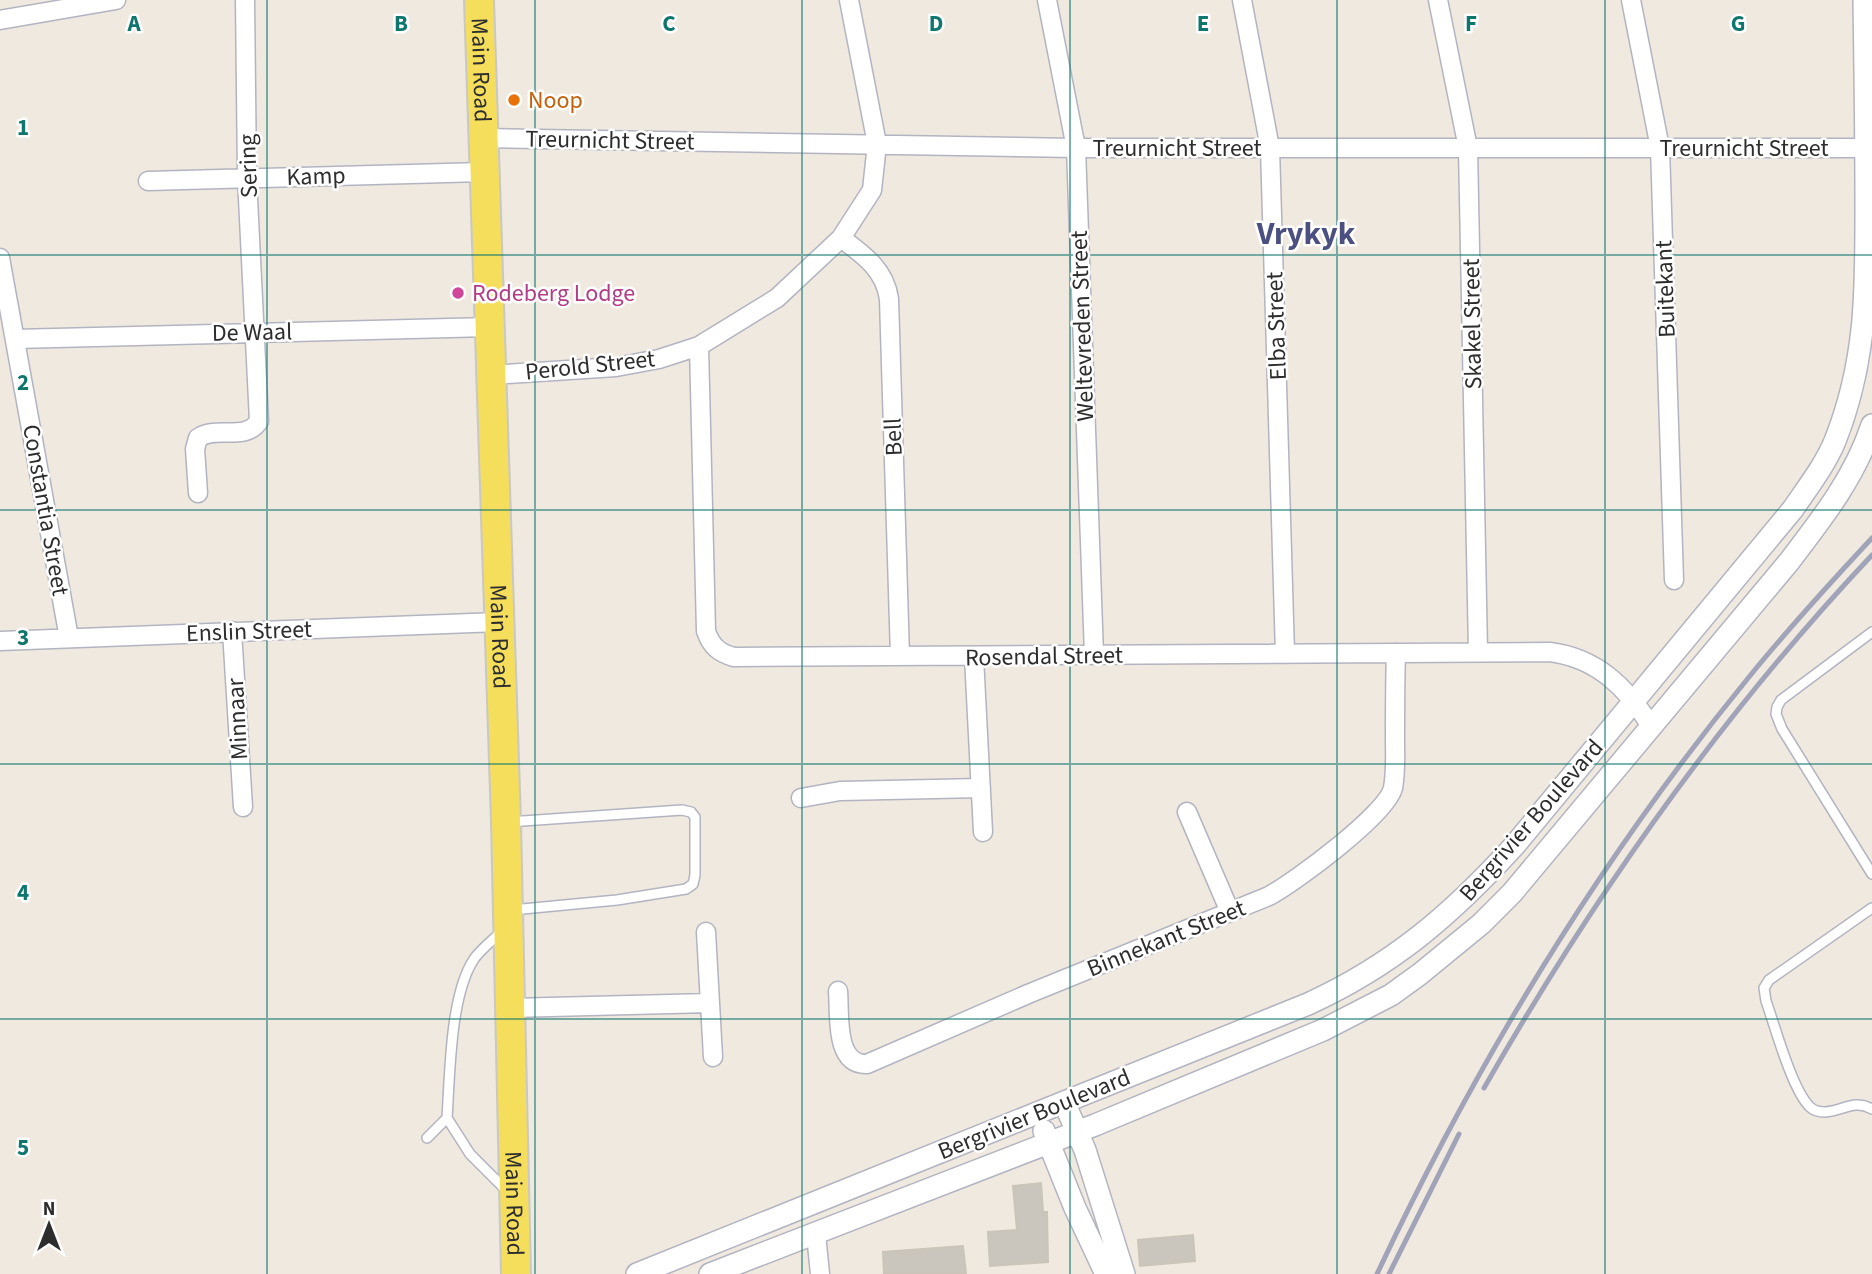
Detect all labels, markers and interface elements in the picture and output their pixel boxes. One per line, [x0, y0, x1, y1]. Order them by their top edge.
text: A [126, 7, 141, 40]
text: B [394, 7, 408, 40]
text: C [662, 7, 676, 40]
text: D [929, 7, 943, 40]
text: E [1197, 7, 1209, 40]
text: F [1465, 7, 1477, 40]
text: G [1731, 7, 1745, 40]
street label: Main Road [462, 17, 500, 123]
place label: Noop [528, 83, 583, 118]
marker: Noop [506, 92, 522, 108]
text: 1 [17, 111, 29, 144]
street label: Treurnicht Street [525, 122, 695, 159]
street label: Treurnicht Street [1092, 131, 1262, 166]
street label: Treurnicht Street [1659, 131, 1829, 166]
street label: Sering [230, 133, 267, 199]
street label: Kamp [286, 158, 346, 195]
district label: Vrykyk [1256, 211, 1356, 257]
street label: Weltevreden Street [1062, 230, 1103, 422]
street label: Buitekant [1646, 240, 1685, 338]
street label: Skakel Street [1454, 258, 1491, 390]
street label: Elba Street [1257, 271, 1296, 381]
place label: Rodeberg Lodge [472, 276, 635, 311]
marker: Rodeberg Lodge [450, 285, 466, 301]
street label: De Waal [212, 314, 292, 351]
street label: Perold Street [523, 341, 657, 390]
text: 2 [17, 366, 29, 399]
street label: Bell [875, 417, 912, 457]
street label: Constantia Street [13, 422, 78, 598]
street label: Main Road [480, 584, 519, 690]
street label: Enslin Street [185, 612, 313, 651]
text: 3 [17, 621, 29, 654]
street label: Rosendal Street [965, 638, 1123, 675]
street label: Minnaar [218, 676, 257, 761]
street label: Bergrivier Boulevard [1451, 731, 1612, 909]
text: 4 [17, 876, 29, 909]
street label: Binnekant Street [1082, 891, 1251, 986]
street label: Bergrivier Boulevard [933, 1060, 1136, 1169]
text: 5 [17, 1131, 29, 1164]
street label: Main Road [495, 1151, 533, 1256]
north arrow [14, 1190, 84, 1260]
text: N [43, 1196, 55, 1223]

